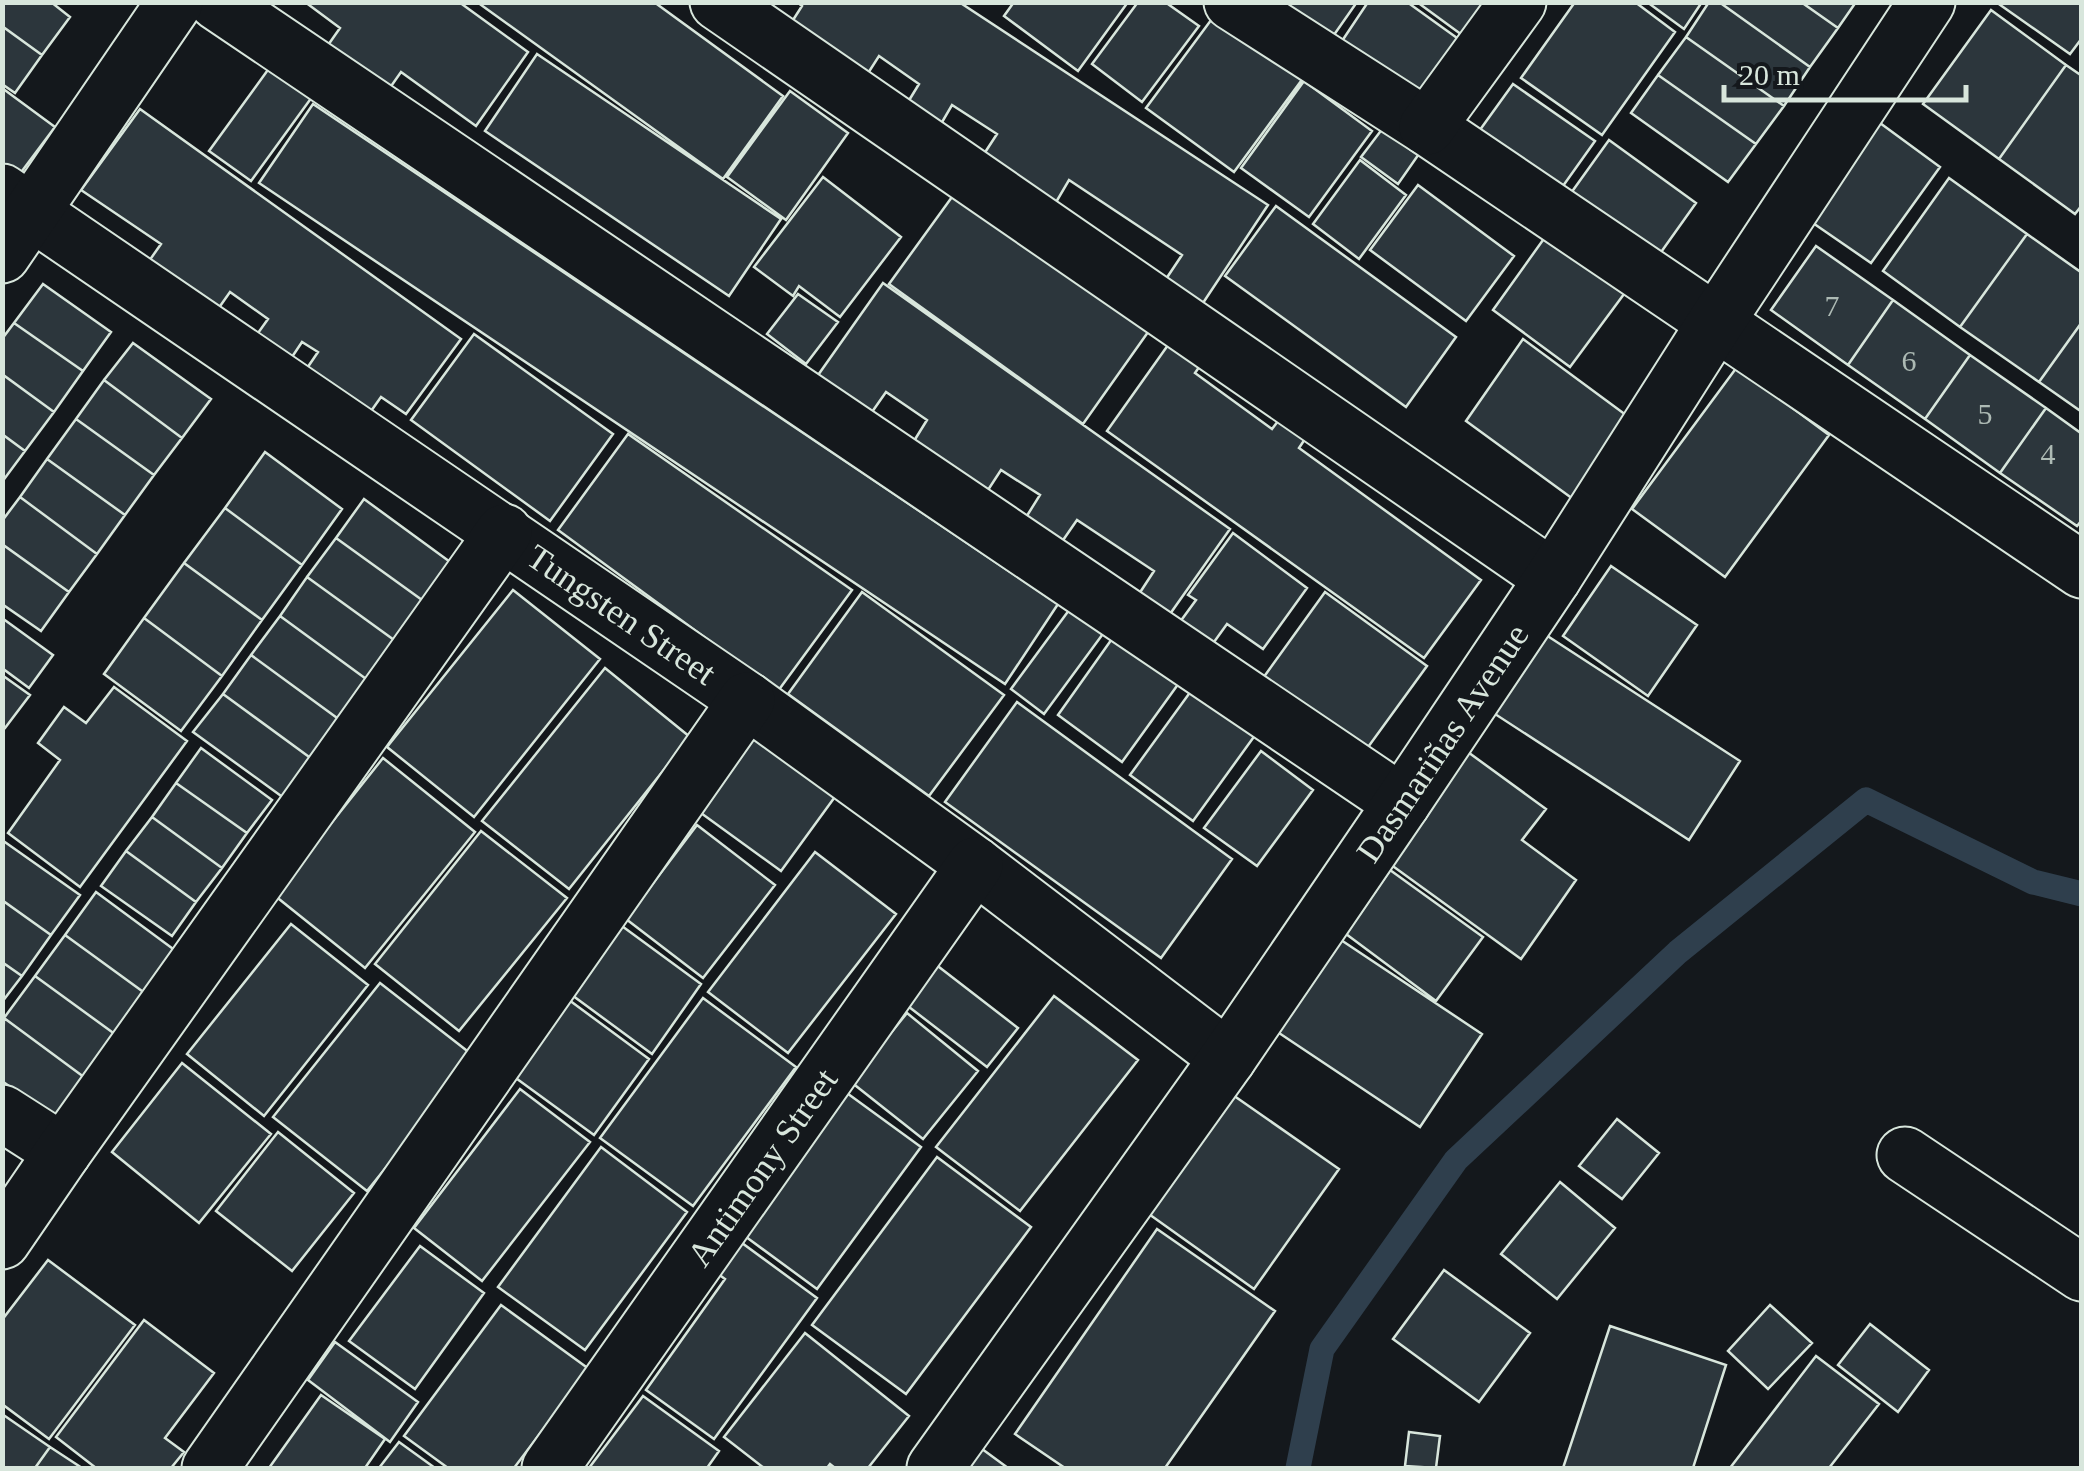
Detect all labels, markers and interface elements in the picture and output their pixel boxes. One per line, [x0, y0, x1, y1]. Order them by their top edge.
scale bar [1724, 40, 1966, 102]
text: 20 m [1739, 58, 1800, 91]
house number: 7 [1825, 289, 1840, 322]
house number: 6 [1902, 344, 1917, 377]
house number: 5 [1978, 397, 1993, 430]
house number: 4 [2041, 437, 2056, 470]
street label: Tungsten Street [520, 537, 724, 693]
street label: Dasmariñas Avenue [1348, 616, 1536, 869]
street label: Antimony Street [679, 1061, 845, 1273]

